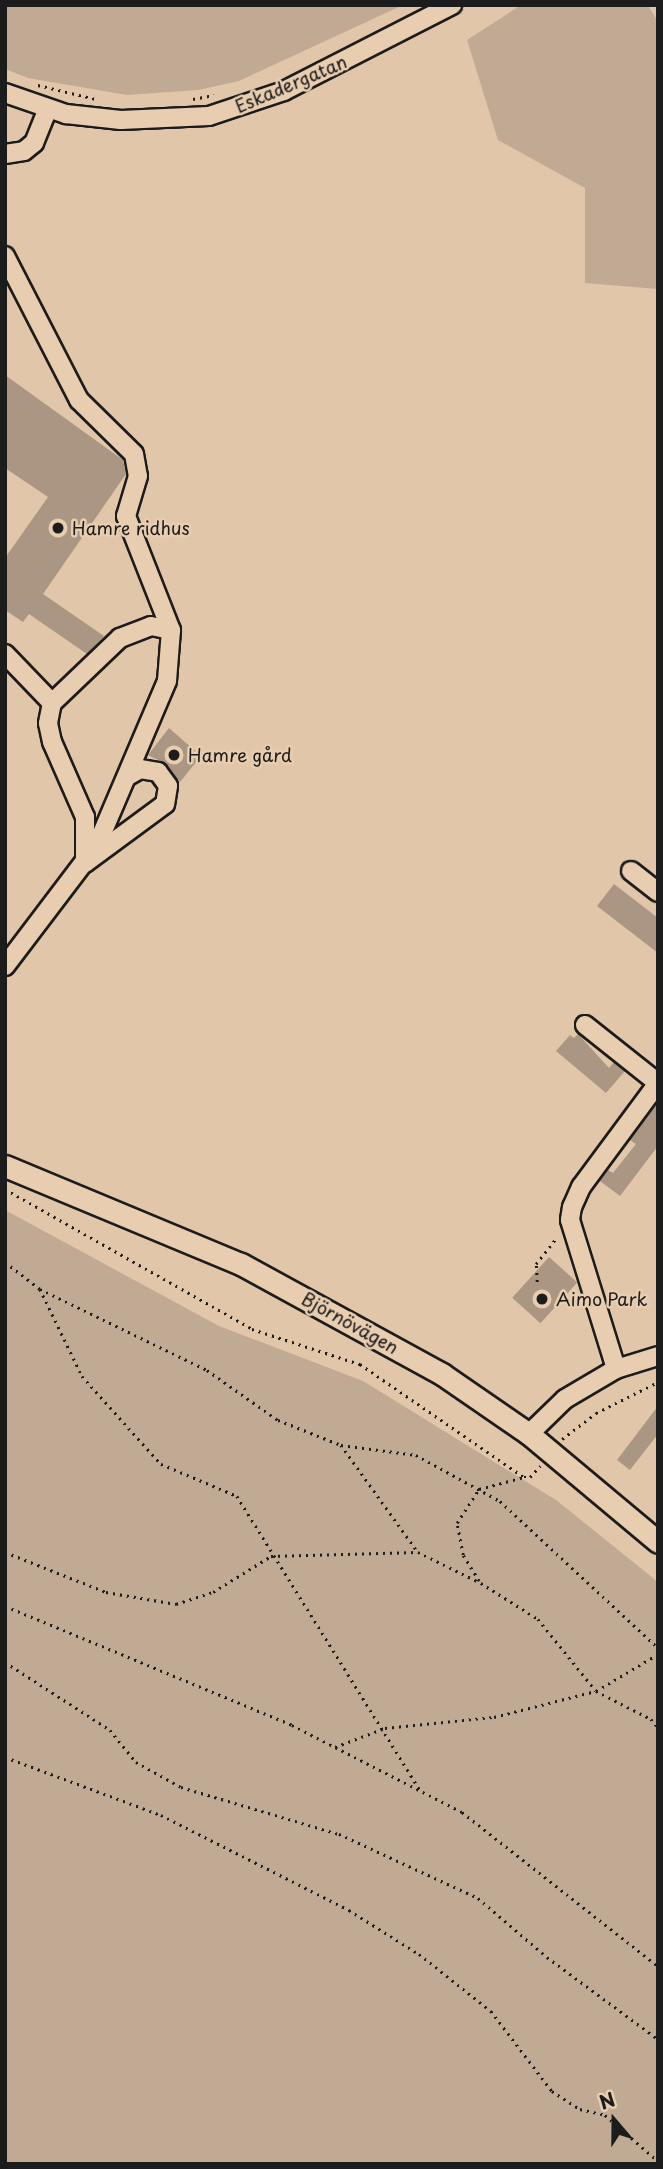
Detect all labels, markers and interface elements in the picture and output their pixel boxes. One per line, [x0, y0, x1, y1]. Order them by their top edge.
street label: Eskadergatan [232, 51, 350, 117]
place label: Hamre ridhus [72, 517, 190, 539]
marker: Hamre ridhus [50, 520, 66, 536]
place label: Hamre gård [188, 744, 292, 766]
marker: Hamre gård [166, 747, 182, 763]
street label: Björnövägen [298, 1288, 402, 1358]
place label: Aimo Park [556, 1288, 648, 1310]
marker: Aimo Park [534, 1291, 550, 1307]
north arrow [579, 2085, 649, 2155]
text: N [595, 2085, 619, 2116]

